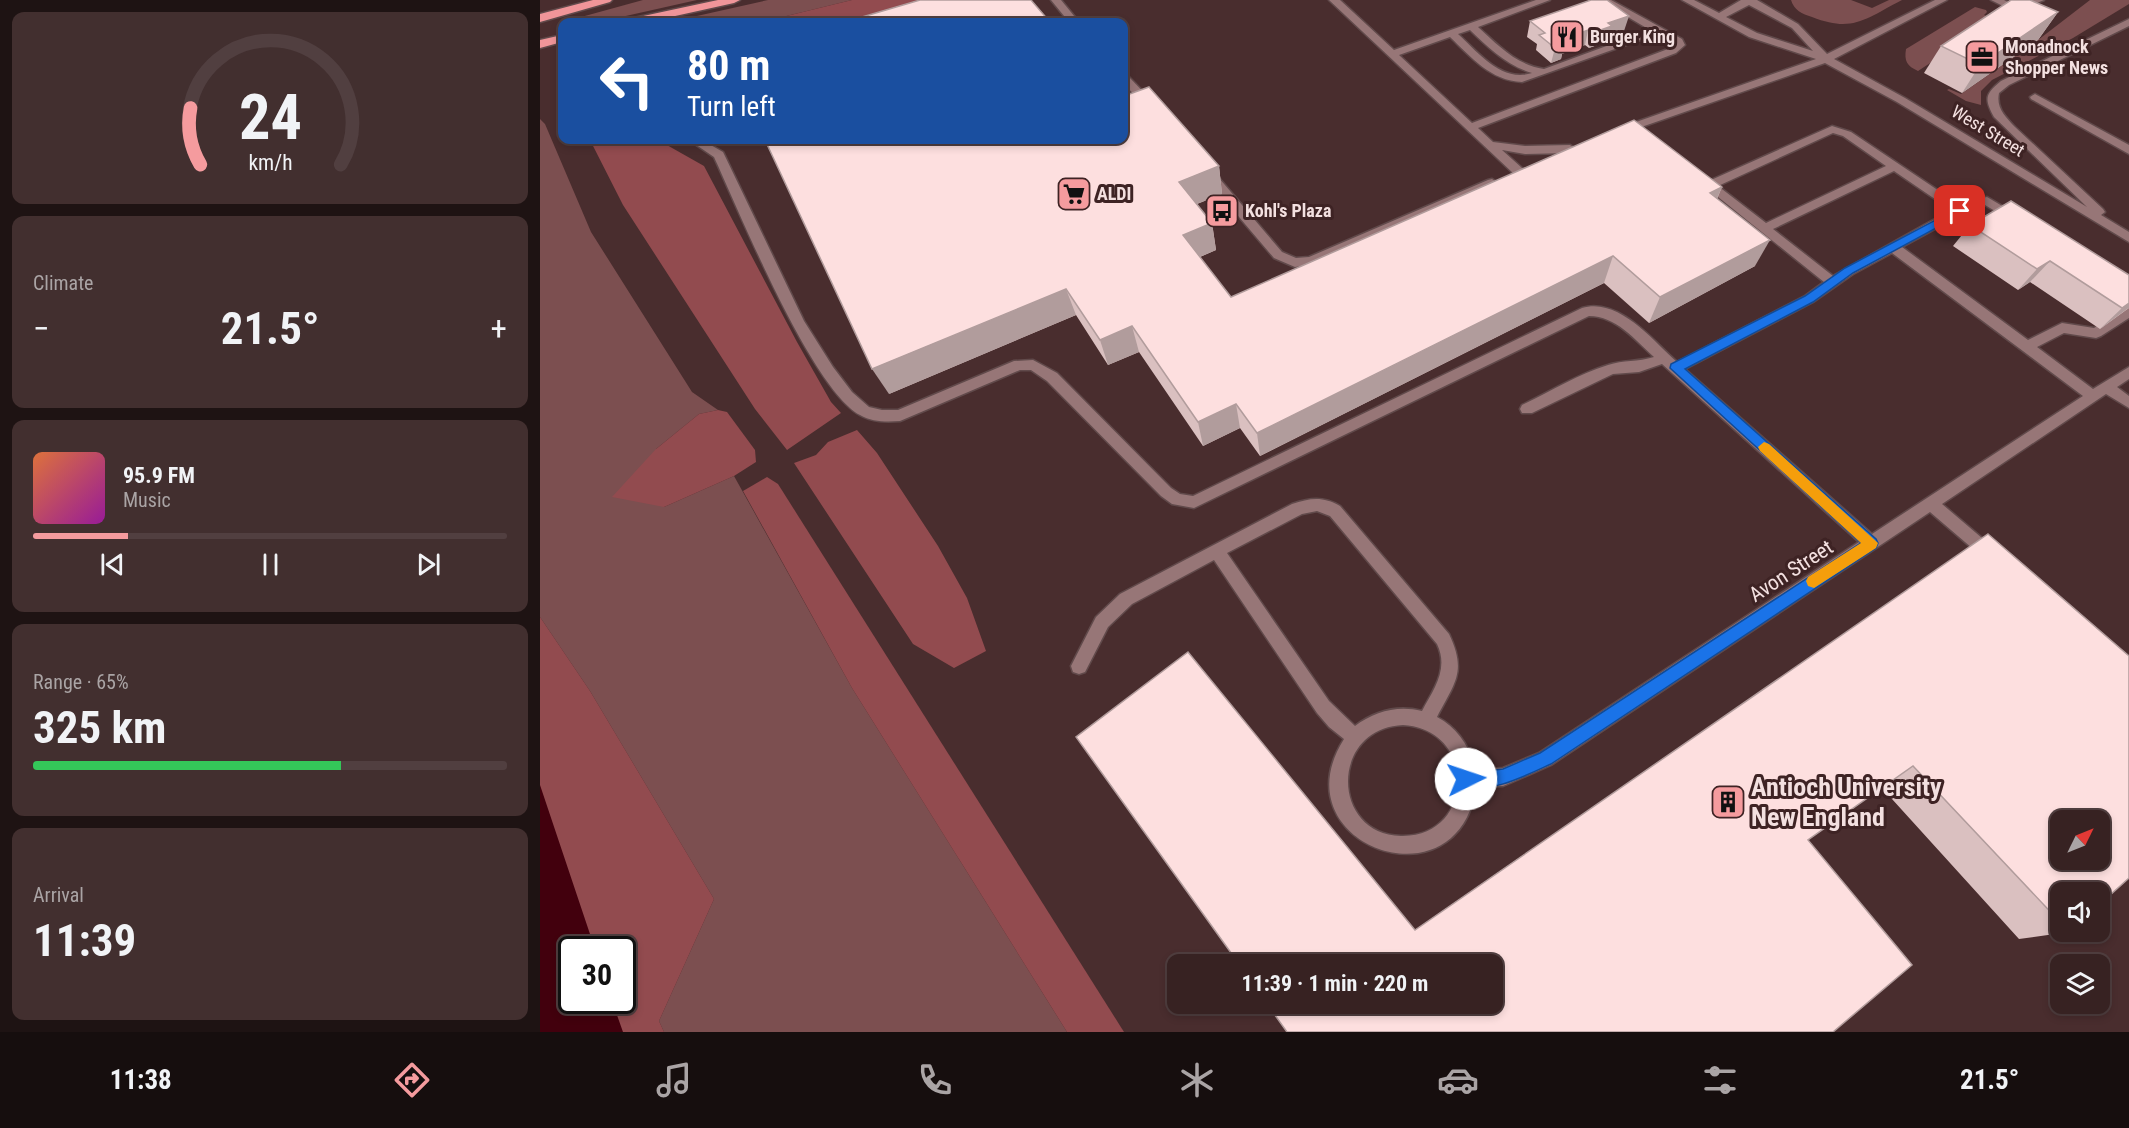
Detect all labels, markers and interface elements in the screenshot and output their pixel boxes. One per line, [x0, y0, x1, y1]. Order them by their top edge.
restaurant icon: Burger King [1549, 19, 1585, 55]
place label: Burger King [1590, 26, 1675, 47]
place label: Monadnock Shopper News [2005, 36, 2108, 78]
office icon: Monadnock Shopper News [1964, 39, 2000, 75]
text: 80 m [687, 41, 770, 90]
icon: left [588, 42, 666, 120]
text: 24 [238, 81, 302, 154]
text: Turn left [687, 91, 776, 123]
street label: West Street [1948, 101, 2029, 161]
text: km/h [248, 150, 292, 175]
supermarket icon: ALDI [1056, 176, 1092, 212]
place label: ALDI [1097, 183, 1131, 204]
pin [1934, 185, 1985, 236]
bus stop icon: Kohl's Plaza [1204, 193, 1240, 229]
icon: arrive [1943, 194, 1976, 227]
place label: Kohl's Plaza [1245, 200, 1331, 221]
text: Climate [33, 271, 93, 295]
text: 21.5° [221, 302, 319, 355]
text: − [33, 309, 50, 348]
text: + [491, 309, 507, 348]
text: 95.9 FM [123, 463, 195, 488]
text: Music [123, 488, 171, 512]
street label: Avon Street [1745, 535, 1837, 607]
icon: previous [96, 548, 129, 581]
icon: pause [254, 548, 287, 581]
icon: next [412, 548, 445, 581]
text: Range · 65% [33, 670, 129, 694]
text: 325 km [33, 701, 166, 754]
position arrow [1434, 747, 1498, 811]
place label: Antioch University New England [1751, 772, 1942, 832]
building icon: Antioch University New England [1710, 784, 1746, 820]
north arrow [2050, 810, 2110, 870]
map controls [2050, 810, 2110, 1014]
button: sound [2050, 882, 2110, 942]
text: Arrival [33, 883, 84, 907]
text: 11:39 [33, 914, 136, 967]
speed limit sign: 30 [558, 936, 636, 1014]
button: layers [2050, 954, 2110, 1014]
text: 11:39 · 1 min · 220 m [1242, 971, 1428, 996]
icon: directions [391, 1059, 433, 1101]
icon: music [653, 1059, 695, 1101]
icon: phone [914, 1059, 956, 1101]
icon: climate [1176, 1059, 1218, 1101]
icon: car [1437, 1059, 1479, 1101]
icon: filters [1699, 1059, 1741, 1101]
text: 11:38 [110, 1064, 172, 1096]
text: 21.5° [1960, 1064, 2019, 1096]

